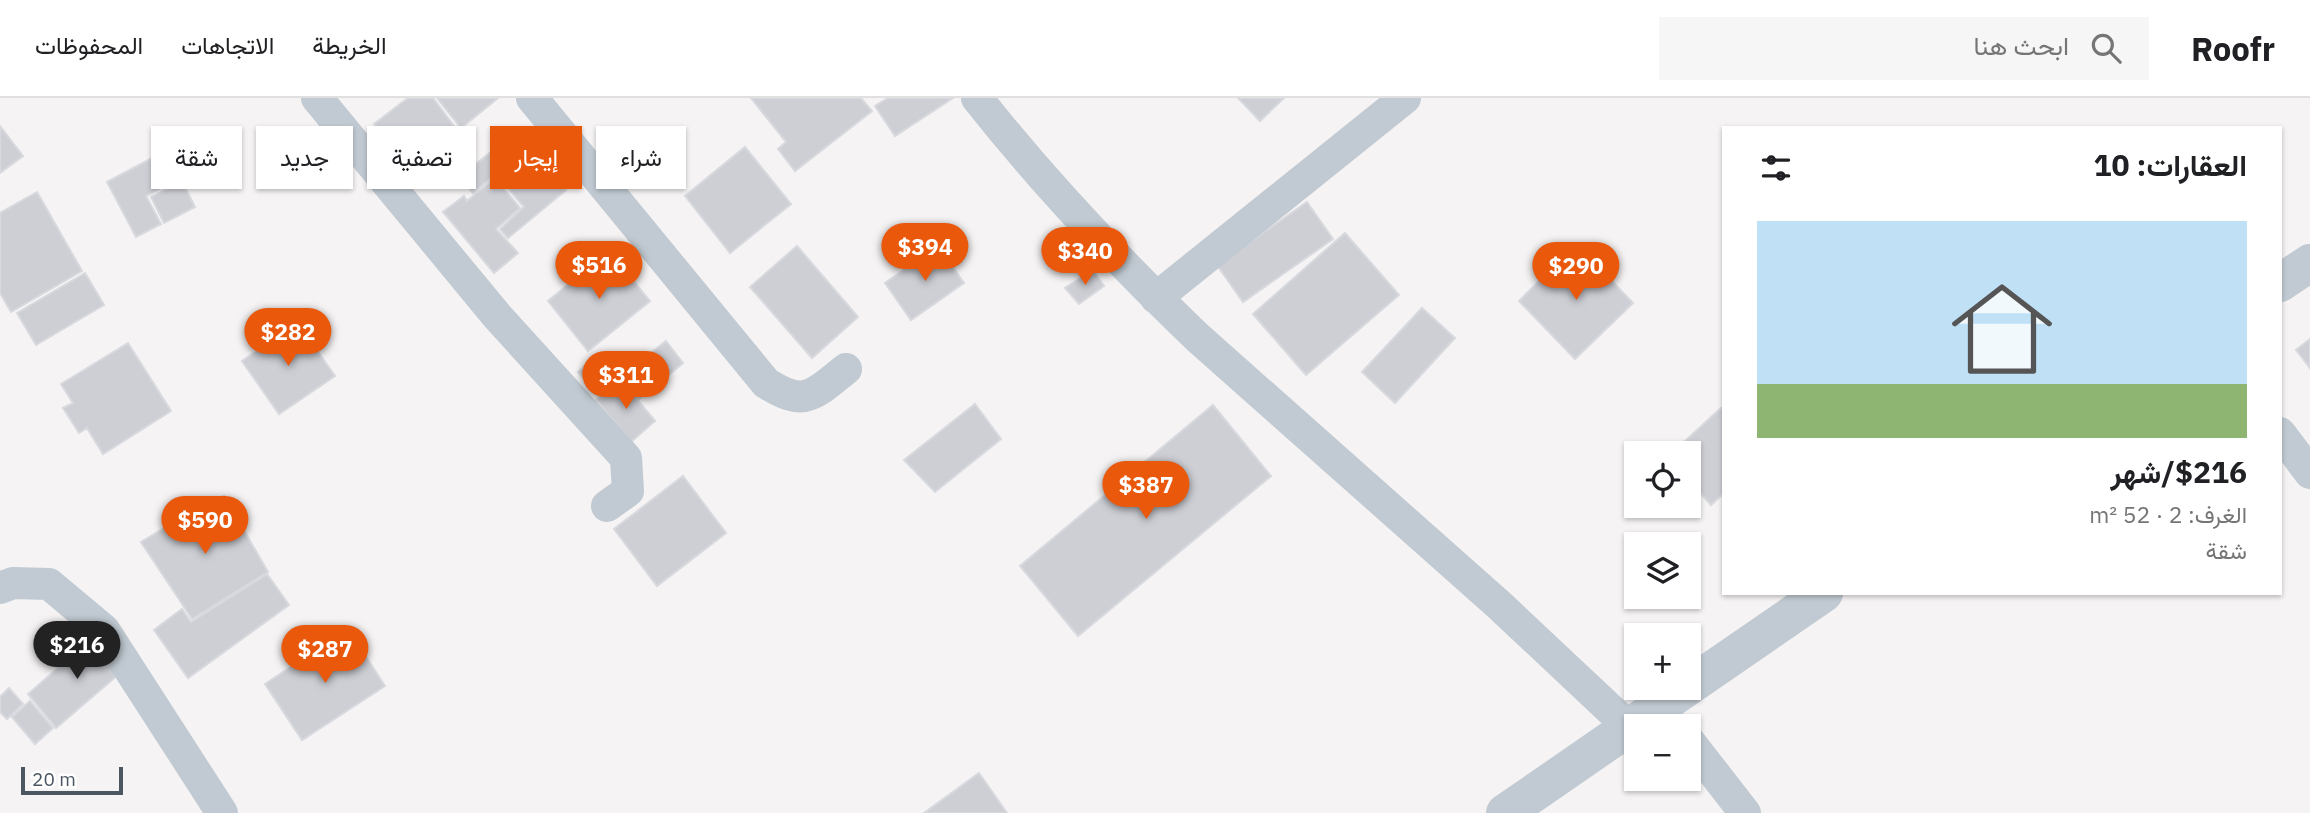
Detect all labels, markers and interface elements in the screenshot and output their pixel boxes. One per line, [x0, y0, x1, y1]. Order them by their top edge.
search box [1659, 17, 2149, 80]
text: Roofr [2191, 27, 2275, 70]
text: ابحث هنا [1974, 28, 2069, 62]
text: المحفوظات [35, 29, 143, 61]
text: الاتجاهات [181, 29, 274, 61]
text: الخريطة [312, 29, 387, 61]
icon: search [2087, 29, 2125, 67]
chip: شقة [151, 126, 242, 189]
chip: جديد [256, 126, 353, 189]
chip: تصفية [367, 126, 476, 189]
chip: إيجار [490, 126, 582, 189]
chip: شراء [596, 126, 686, 189]
text: العقارات: 10 [2093, 145, 2247, 184]
icon: filters [1757, 149, 1795, 187]
pin: $394 [884, 223, 966, 283]
pin: $340 [1044, 228, 1126, 287]
text: $394 [897, 231, 953, 261]
text: $340 [1057, 235, 1113, 265]
pin: $516 [558, 242, 640, 301]
pin: $290 [1535, 242, 1617, 302]
text: $516 [571, 249, 627, 279]
text: $290 [1548, 250, 1604, 280]
icon: home [1939, 266, 2065, 392]
pin: $282 [247, 308, 329, 368]
text: $282 [260, 316, 316, 346]
pin: $311 [585, 352, 667, 411]
text: $311 [598, 359, 654, 389]
map controls [1624, 441, 1701, 791]
button: locate [1624, 441, 1701, 518]
text: $216/شهر [2110, 452, 2247, 491]
pin: $387 [1105, 462, 1187, 521]
text: $387 [1118, 469, 1174, 499]
pin: $590 [164, 496, 246, 556]
text: الغرف: 2 · 52 m² [2089, 499, 2247, 529]
text: $590 [177, 504, 233, 534]
button: layers [1624, 532, 1701, 609]
text: شقة [2205, 535, 2247, 565]
pin: $216 [36, 622, 118, 681]
button: + [1624, 623, 1701, 700]
pin: $287 [284, 626, 366, 685]
text: $216 [49, 629, 105, 659]
text: $287 [297, 633, 353, 663]
button: − [1624, 714, 1701, 791]
scale bar [21, 764, 122, 796]
text: 20 m [32, 767, 76, 791]

